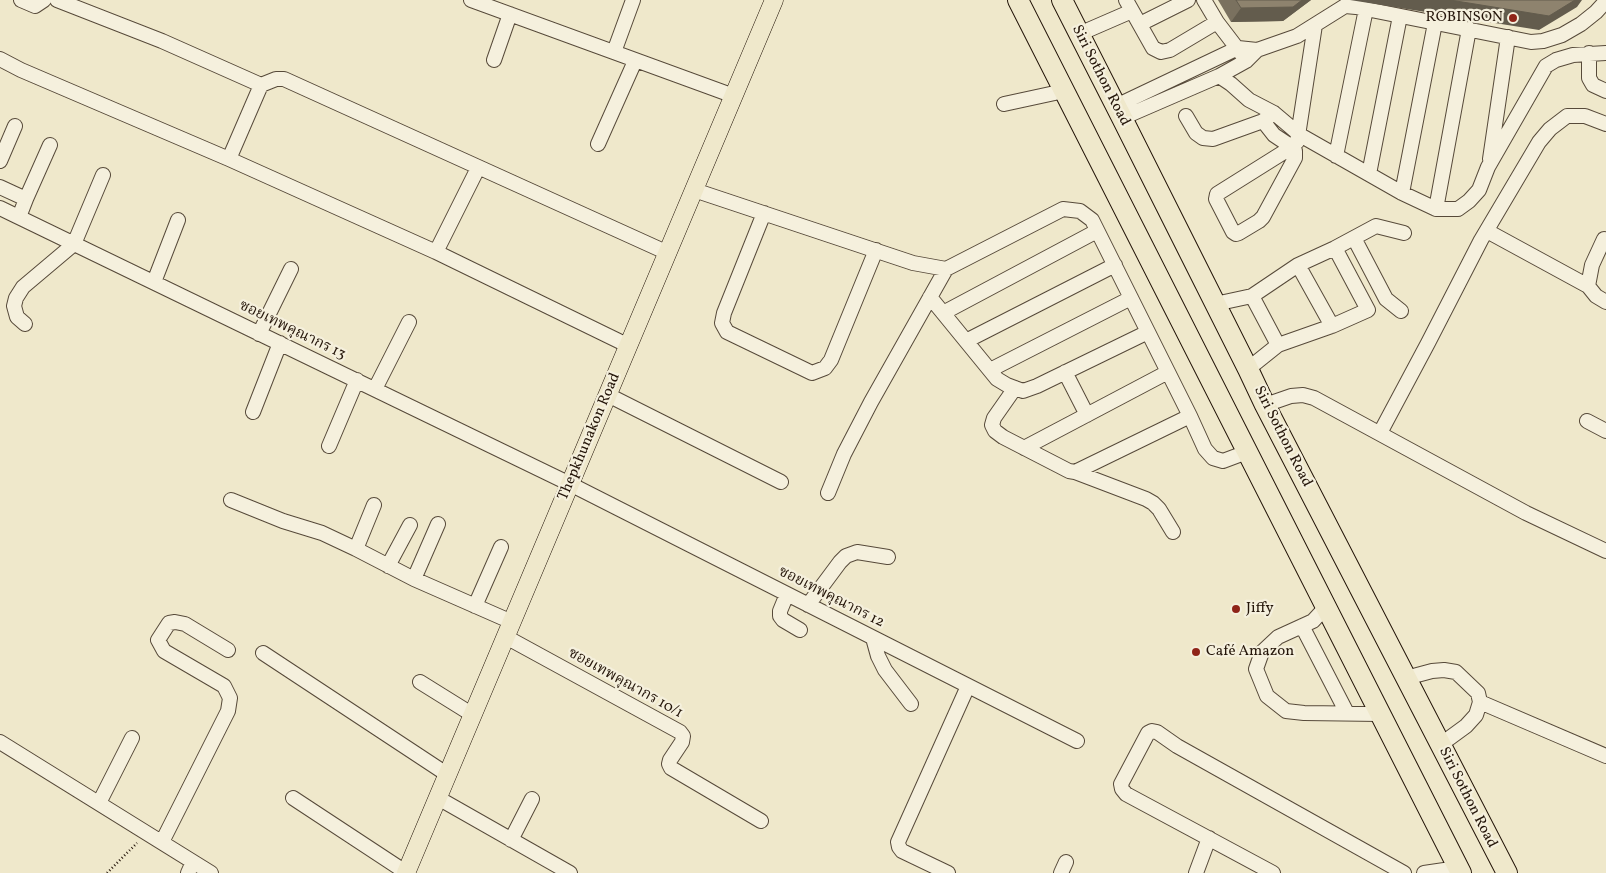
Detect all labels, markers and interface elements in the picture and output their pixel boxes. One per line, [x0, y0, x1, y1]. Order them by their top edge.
place label: ROBINSON [1426, 9, 1503, 27]
marker: ROBINSON [1507, 12, 1519, 24]
street label: Siri Sothon Road [1067, 23, 1133, 129]
street label: ซอยเทพคุณากร 13 [236, 297, 348, 365]
street label: Thepkhunakon Road [555, 371, 625, 503]
street label: Siri Sothon Road [1249, 384, 1315, 490]
street label: ซอยเทพคุณากร 12 [775, 564, 887, 632]
place label: Jiffy [1246, 600, 1274, 618]
marker: Jiffy [1230, 603, 1242, 615]
place label: Café Amazon [1206, 643, 1294, 661]
street label: ซอยเทพคุณากร 10/1 [564, 645, 686, 723]
marker: Café Amazon [1190, 646, 1202, 658]
street label: Siri Sothon Road [1434, 745, 1500, 851]

